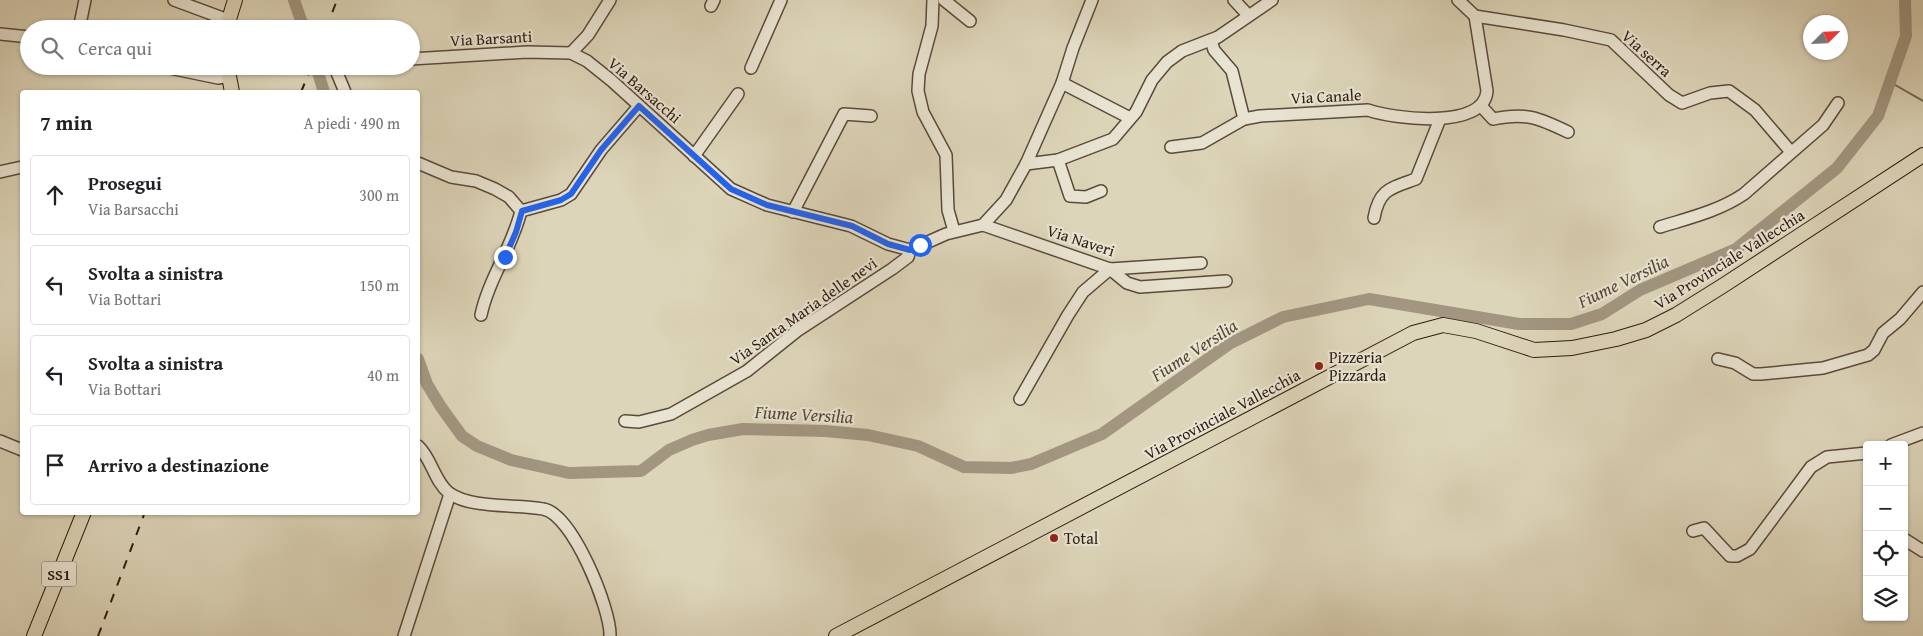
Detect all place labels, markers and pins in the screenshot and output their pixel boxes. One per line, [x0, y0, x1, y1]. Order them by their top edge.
place label: Pizzeria Pizzarda [1329, 345, 1387, 387]
marker: Pizzeria Pizzarda [1313, 360, 1325, 372]
place label: Total [1064, 526, 1099, 550]
marker: Total [1048, 532, 1060, 544]

